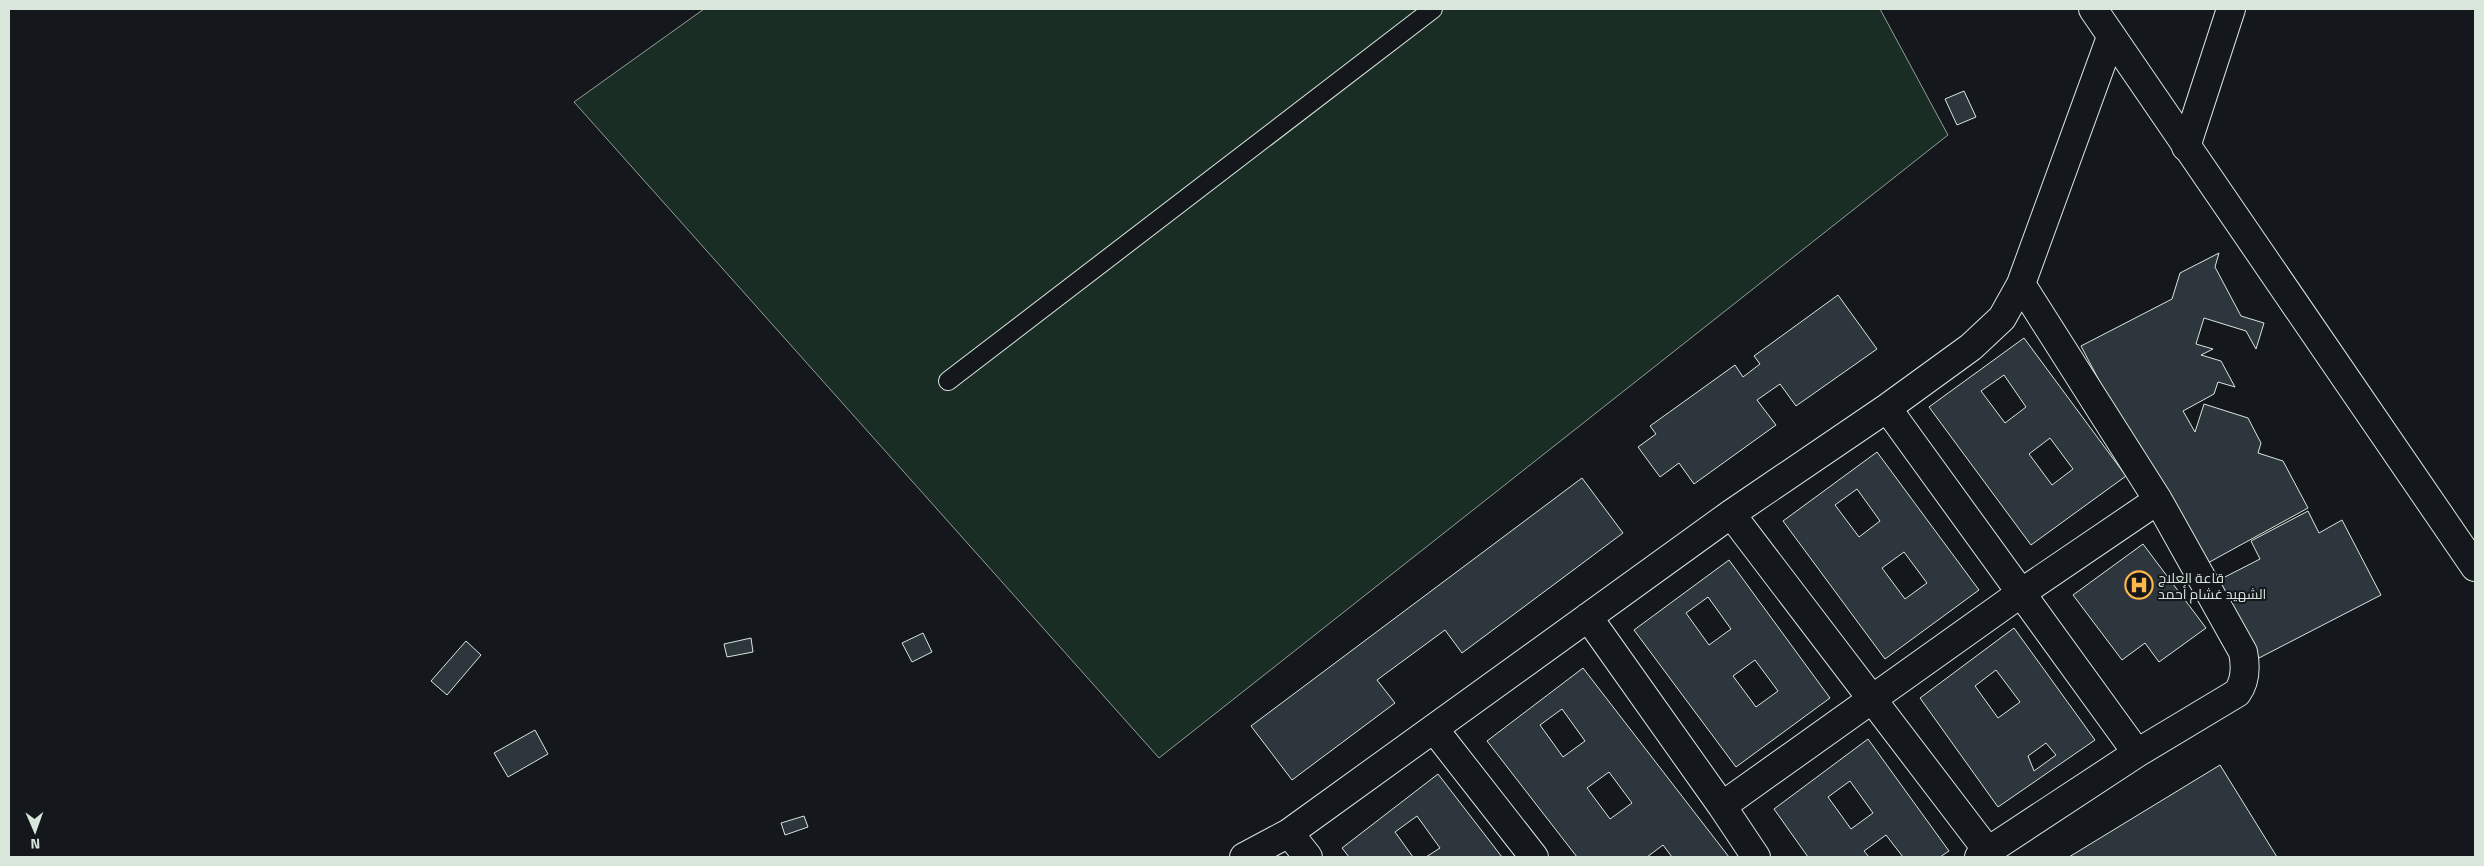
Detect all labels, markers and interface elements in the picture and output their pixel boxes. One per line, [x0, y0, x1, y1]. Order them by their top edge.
place label: قاعة العلاج الشهيد غشام أحمد [2158, 567, 2266, 604]
hospital icon: قاعة العلاج الشهيد غشام أحمد [2124, 570, 2154, 600]
north arrow [10, 806, 60, 856]
text: N [30, 834, 41, 855]

